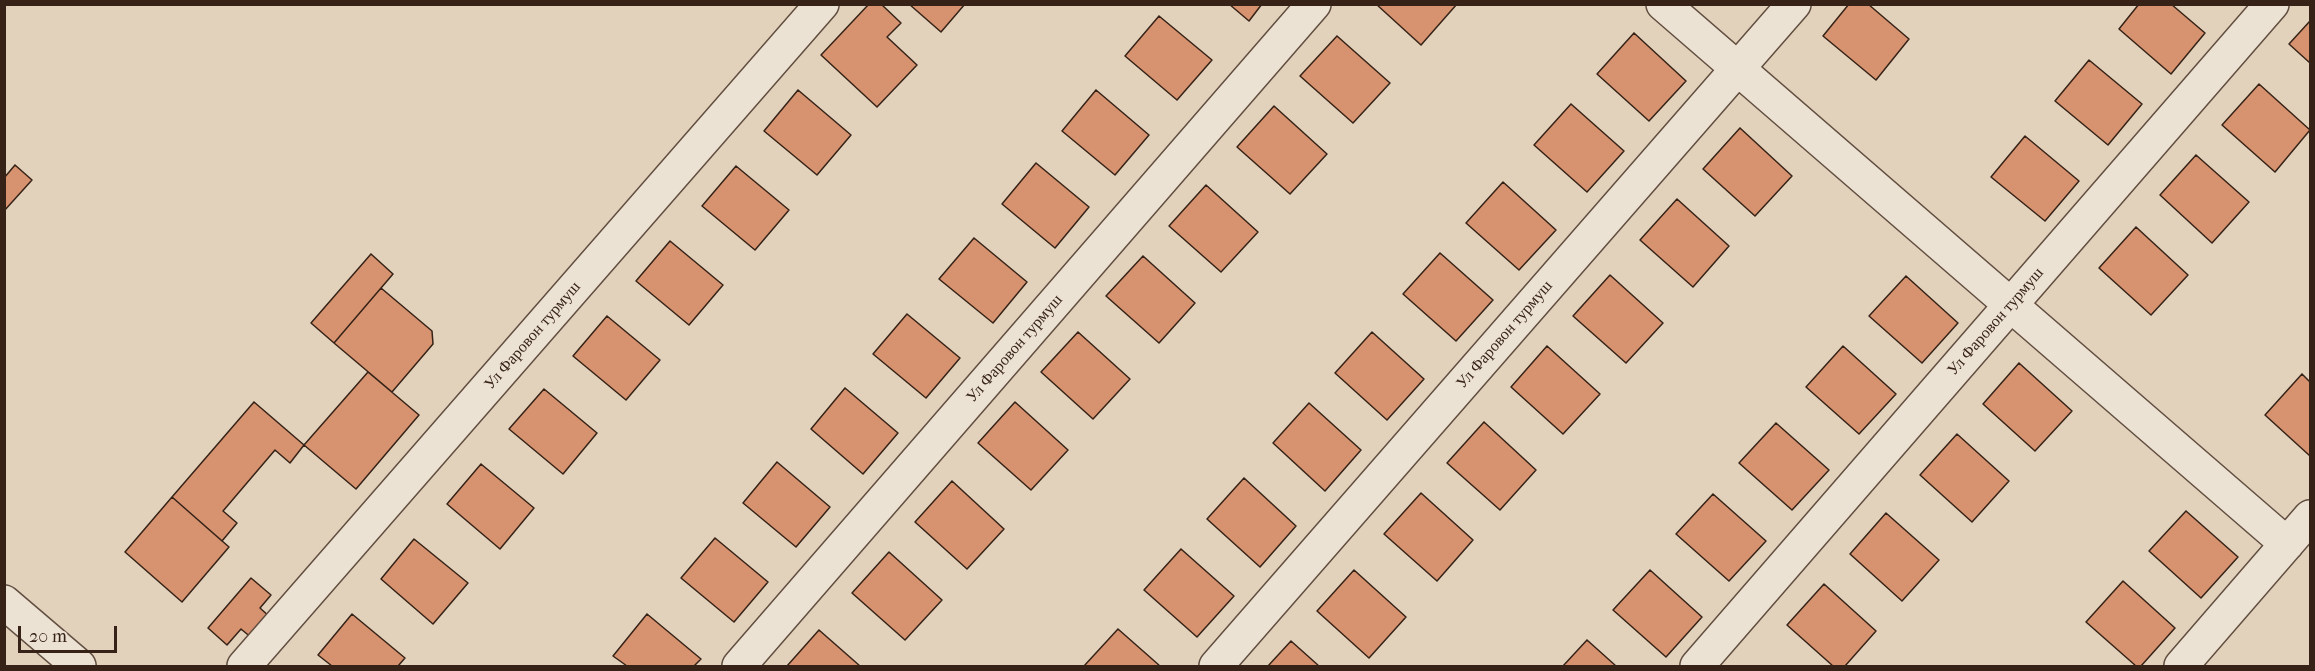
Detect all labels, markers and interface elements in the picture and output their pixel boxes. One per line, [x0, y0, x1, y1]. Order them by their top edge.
street label: Ул Фаровон турмуш [1944, 264, 2048, 380]
street label: Ул Фаровон турмуш [1453, 277, 1557, 393]
street label: Ул Фаровон турмуш [481, 278, 585, 394]
street label: Ул Фаровон турмуш [963, 291, 1067, 407]
scale bar [21, 614, 120, 652]
text: 20 m [29, 626, 67, 647]

